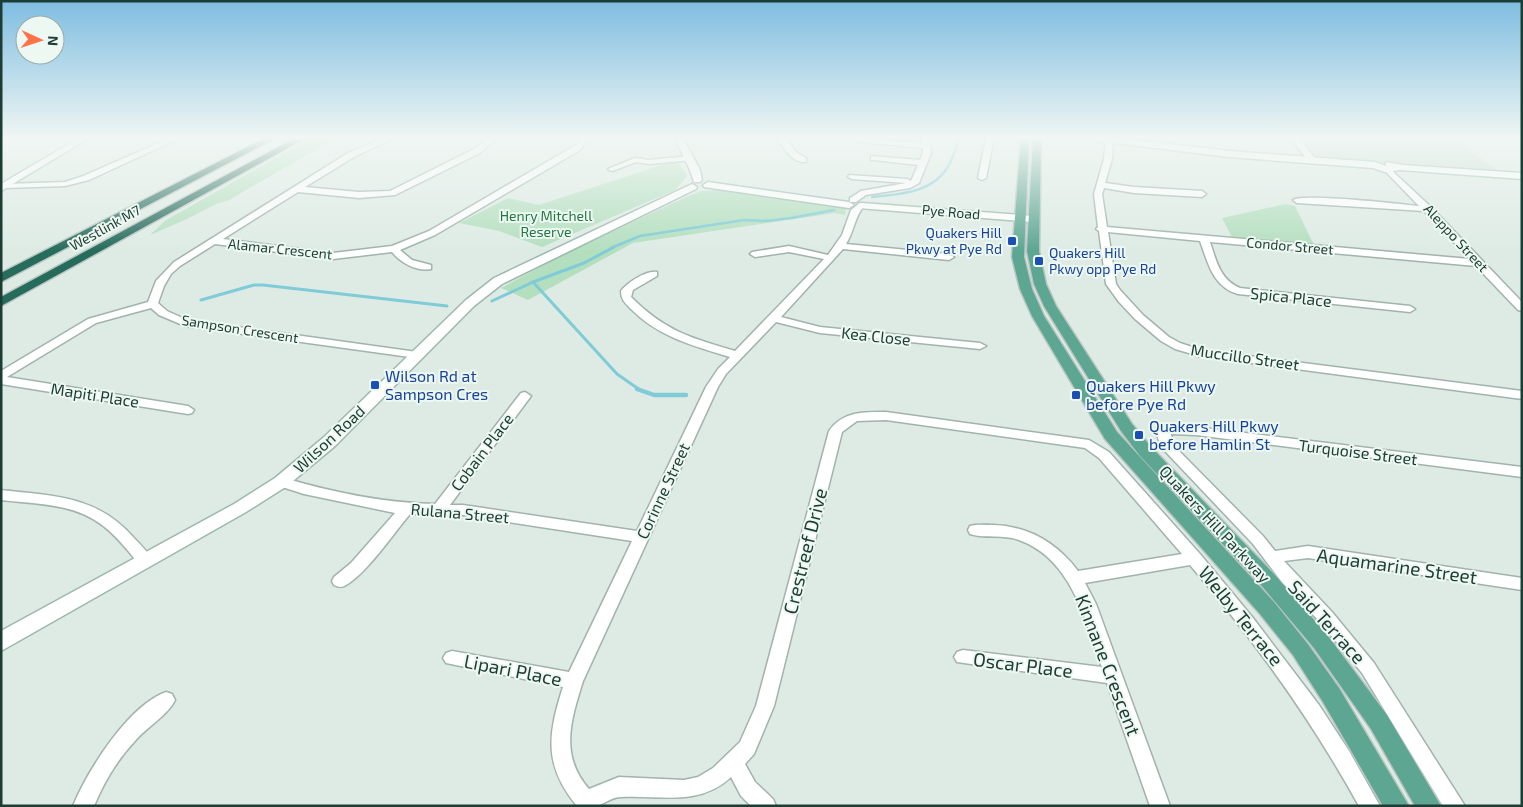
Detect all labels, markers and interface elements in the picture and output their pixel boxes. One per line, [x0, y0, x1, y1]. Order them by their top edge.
north arrow [15, 15, 65, 65]
text: N [45, 35, 62, 46]
street label: Pye Road [921, 200, 981, 223]
street label: Aleppo Street [1421, 200, 1492, 275]
street label: Westlink M7 [66, 201, 143, 254]
park label: Henry Mitchell Reserve [500, 207, 593, 240]
place label: Quakers Hill Pkwy at Pye Rd [906, 224, 1003, 257]
street label: Condor Street [1246, 233, 1334, 258]
street label: Alamar Crescent [227, 235, 333, 262]
marker: Quakers Hill Pkwy at Pye Rd [1006, 235, 1018, 247]
place label: Quakers Hill Pkwy opp Pye Rd [1049, 244, 1156, 277]
marker: Quakers Hill Pkwy opp Pye Rd [1033, 255, 1045, 267]
street label: Spica Place [1249, 283, 1333, 310]
street label: Sampson Crescent [180, 311, 300, 346]
street label: Kea Close [840, 322, 912, 349]
street label: Muccillo Street [1190, 339, 1300, 374]
place label: Wilson Rd at Sampson Cres [385, 366, 488, 403]
place label: Quakers Hill Pkwy before Pye Rd [1086, 376, 1216, 413]
street label: Mapiti Place [50, 378, 141, 411]
marker: Wilson Rd at Sampson Cres [369, 379, 381, 391]
marker: Quakers Hill Pkwy before Pye Rd [1070, 389, 1082, 401]
street label: Wilson Road [289, 401, 368, 477]
street label: Cobain Place [446, 409, 517, 494]
place label: Quakers Hill Pkwy before Hamlin St [1149, 416, 1279, 453]
marker: Quakers Hill Pkwy before Hamlin St [1133, 429, 1145, 441]
street label: Turquoise Street [1298, 435, 1418, 468]
street label: Corinne Street [632, 440, 693, 542]
street label: Quakers Hill Parkway [1155, 461, 1275, 587]
street label: Crestreef Drive [778, 485, 831, 616]
street label: Rulana Street [410, 499, 510, 526]
street label: Aquamarine Street [1315, 543, 1479, 588]
street label: Welby Terrace [1194, 561, 1289, 670]
street label: Said Terrace [1284, 575, 1371, 668]
street label: Kinnane Crescent [1071, 591, 1146, 739]
street label: Oscar Place [972, 647, 1074, 682]
street label: Lipari Place [462, 649, 564, 690]

